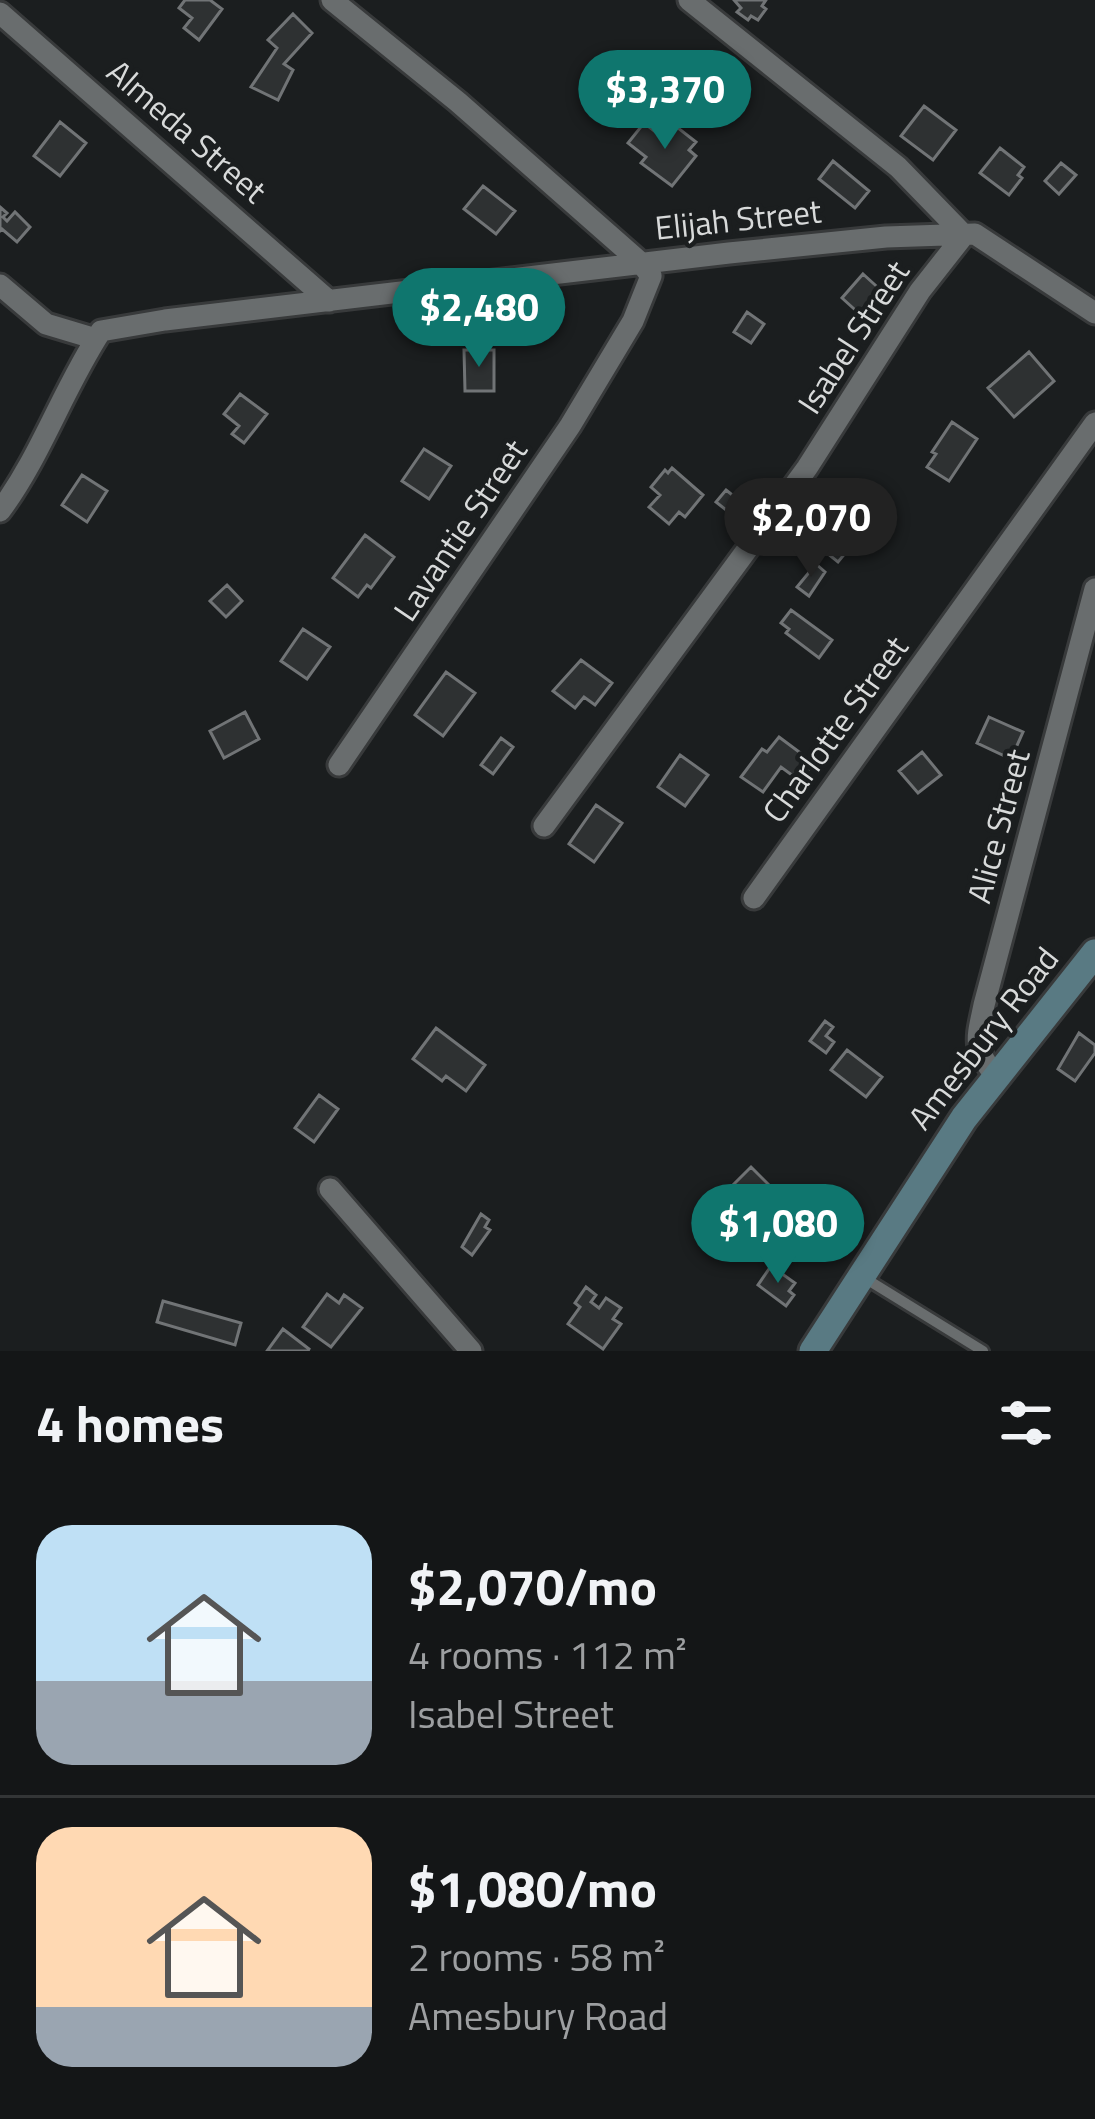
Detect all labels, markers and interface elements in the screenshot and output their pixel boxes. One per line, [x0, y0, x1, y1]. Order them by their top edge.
street label: Almeda Street [96, 47, 278, 215]
pin: $3,370 [567, 50, 763, 152]
text: $3,370 [605, 59, 725, 118]
street label: Elijah Street [652, 185, 824, 253]
street label: Isabel Street [785, 250, 922, 424]
pin: $2,480 [381, 268, 577, 370]
text: $2,480 [419, 277, 539, 336]
street label: Lavantie Street [381, 429, 540, 631]
pin: $2,070 [713, 478, 909, 580]
text: $2,070 [751, 487, 871, 546]
street label: Charlotte Street [750, 625, 920, 833]
street label: Alice Street [953, 743, 1043, 909]
street label: Amesbury Road [896, 936, 1070, 1140]
pin: $1,080 [680, 1184, 876, 1286]
text: $1,080 [718, 1193, 838, 1252]
text: 4 homes [36, 1384, 224, 1462]
icon: filters [993, 1390, 1059, 1456]
text: $2,070/mo [408, 1547, 657, 1625]
icon: home [132, 1573, 276, 1717]
text: 4 rooms · 112 m² [408, 1625, 687, 1684]
text: Isabel Street [408, 1684, 614, 1743]
text: $1,080/mo [408, 1849, 657, 1927]
icon: home [132, 1875, 276, 2019]
text: 2 rooms · 58 m² [408, 1927, 665, 1986]
text: Amesbury Road [408, 1986, 668, 2045]

